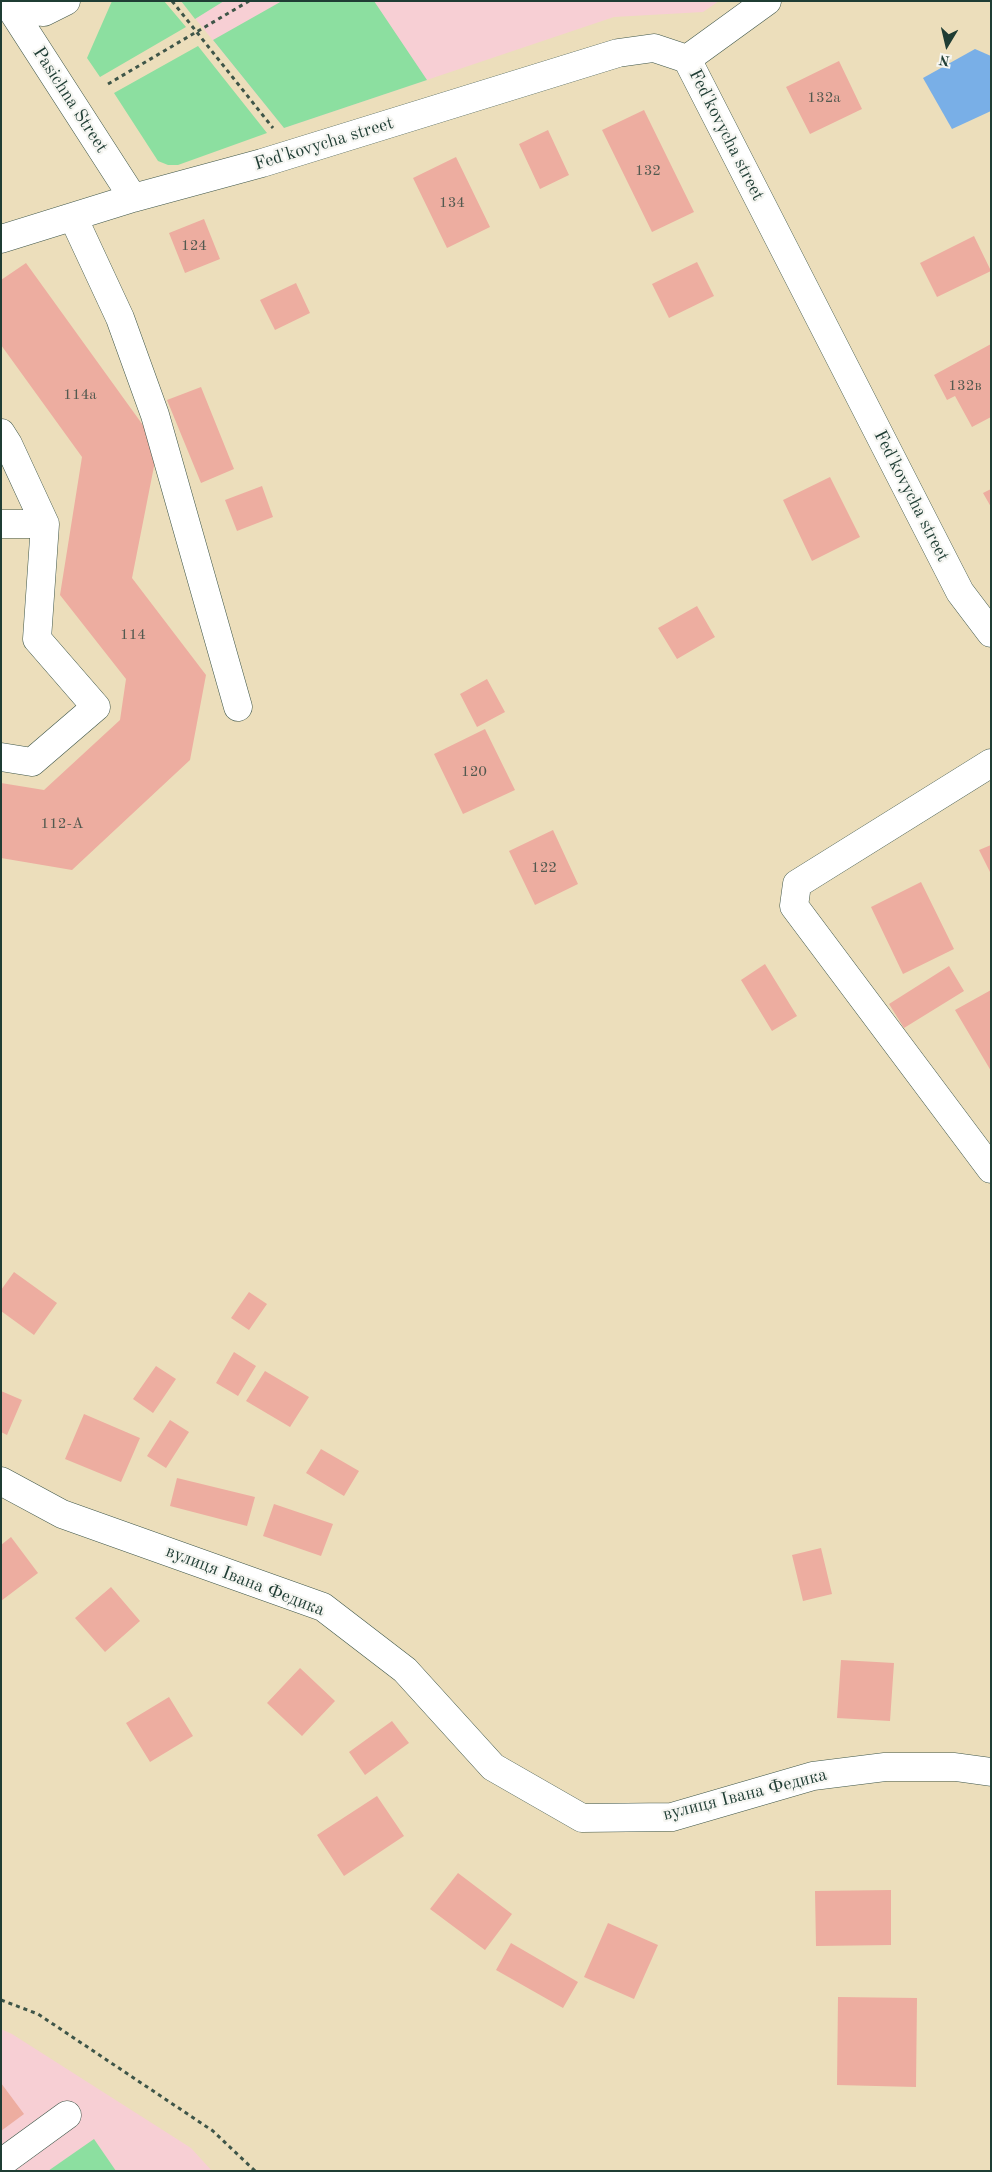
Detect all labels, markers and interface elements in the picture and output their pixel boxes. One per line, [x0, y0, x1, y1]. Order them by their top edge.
north arrow [922, 20, 972, 70]
street label: Pasichna Street [28, 43, 112, 157]
text: N [938, 52, 951, 68]
street label: Fed'kovycha street [684, 66, 768, 204]
house number: 132а [807, 89, 841, 107]
street label: Fed'kovycha street [252, 113, 396, 175]
house number: 132 [635, 162, 661, 180]
house number: 134 [439, 194, 465, 212]
house number: 124 [181, 237, 207, 255]
house number: 132в [948, 377, 982, 395]
house number: 114а [63, 386, 97, 404]
street label: Fed'kovycha street [869, 427, 953, 565]
house number: 114 [120, 626, 146, 644]
house number: 120 [461, 763, 487, 781]
house number: 112-А [40, 815, 84, 833]
house number: 122 [531, 859, 557, 877]
street label: вулиця Івана Федика [163, 1541, 327, 1621]
street label: вулиця Івана Федика [661, 1764, 829, 1826]

